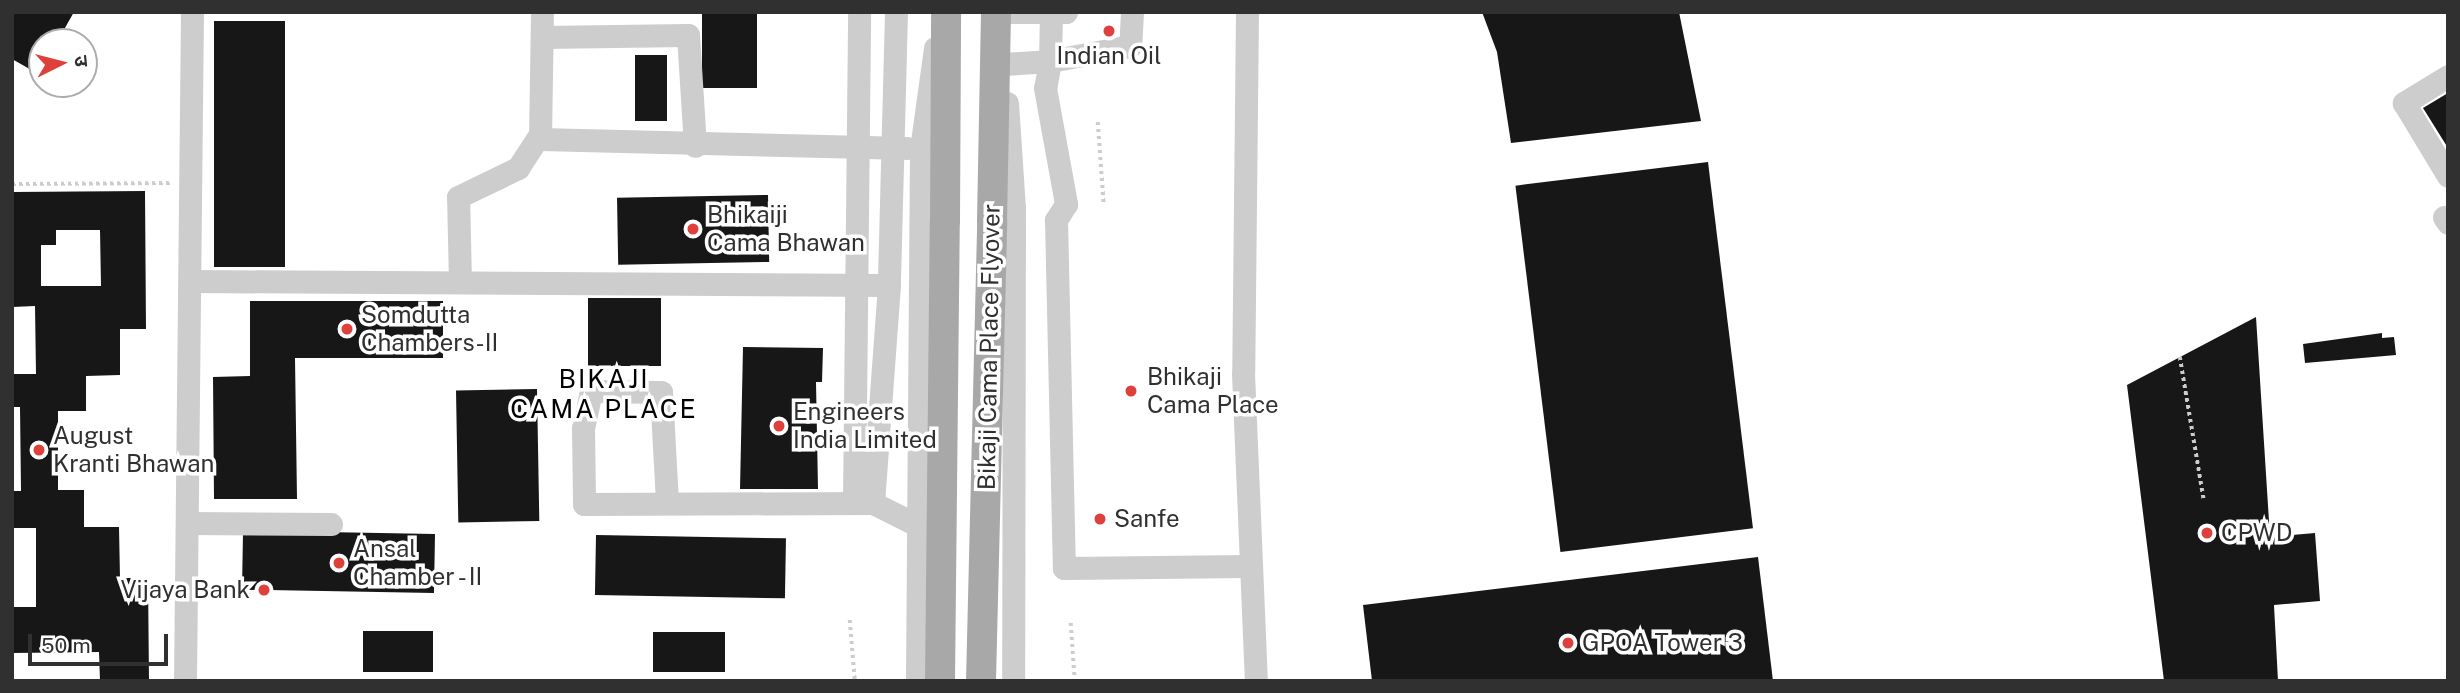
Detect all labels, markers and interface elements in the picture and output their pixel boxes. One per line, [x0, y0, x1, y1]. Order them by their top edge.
marker: Indian Oil [1101, 23, 1117, 39]
north arrow [28, 28, 98, 98]
place label: Indian Oil [1057, 42, 1161, 70]
text: उ [70, 54, 93, 68]
place label: Bhikaiji Cama Bhawan [707, 201, 865, 257]
street label: Bikaji Cama Place Flyover [972, 204, 1006, 490]
marker: Bhikaiji Cama Bhawan [685, 221, 701, 237]
place label: Somdutta Chambers-II [361, 301, 498, 357]
marker: Somdutta Chambers-II [339, 321, 355, 337]
district label: BIKAJI CAMA PLACE [512, 363, 696, 424]
place label: Bhikaji Cama Place [1147, 363, 1279, 419]
marker: Bhikaji Cama Place [1121, 381, 1141, 401]
place label: Engineers India Limited [793, 398, 937, 454]
marker: Engineers India Limited [771, 418, 787, 434]
place label: August Kranti Bhawan [53, 422, 214, 478]
marker: August Kranti Bhawan [31, 442, 47, 458]
place label: Sanfe [1114, 505, 1180, 533]
marker: Sanfe [1092, 511, 1108, 527]
place label: CPWD [2221, 519, 2292, 547]
marker: CPWD [2199, 525, 2215, 541]
place label: Ansal Chamber - II [353, 535, 489, 591]
marker: Ansal Chamber - II [331, 555, 347, 571]
place label: Vijaya Bank [120, 576, 250, 604]
marker: Vijaya Bank [256, 582, 272, 598]
scale bar [32, 620, 172, 664]
place label: GPOA Tower 3 [1582, 629, 1743, 657]
text: 50 m [41, 633, 91, 658]
marker: GPOA Tower 3 [1560, 635, 1576, 651]

